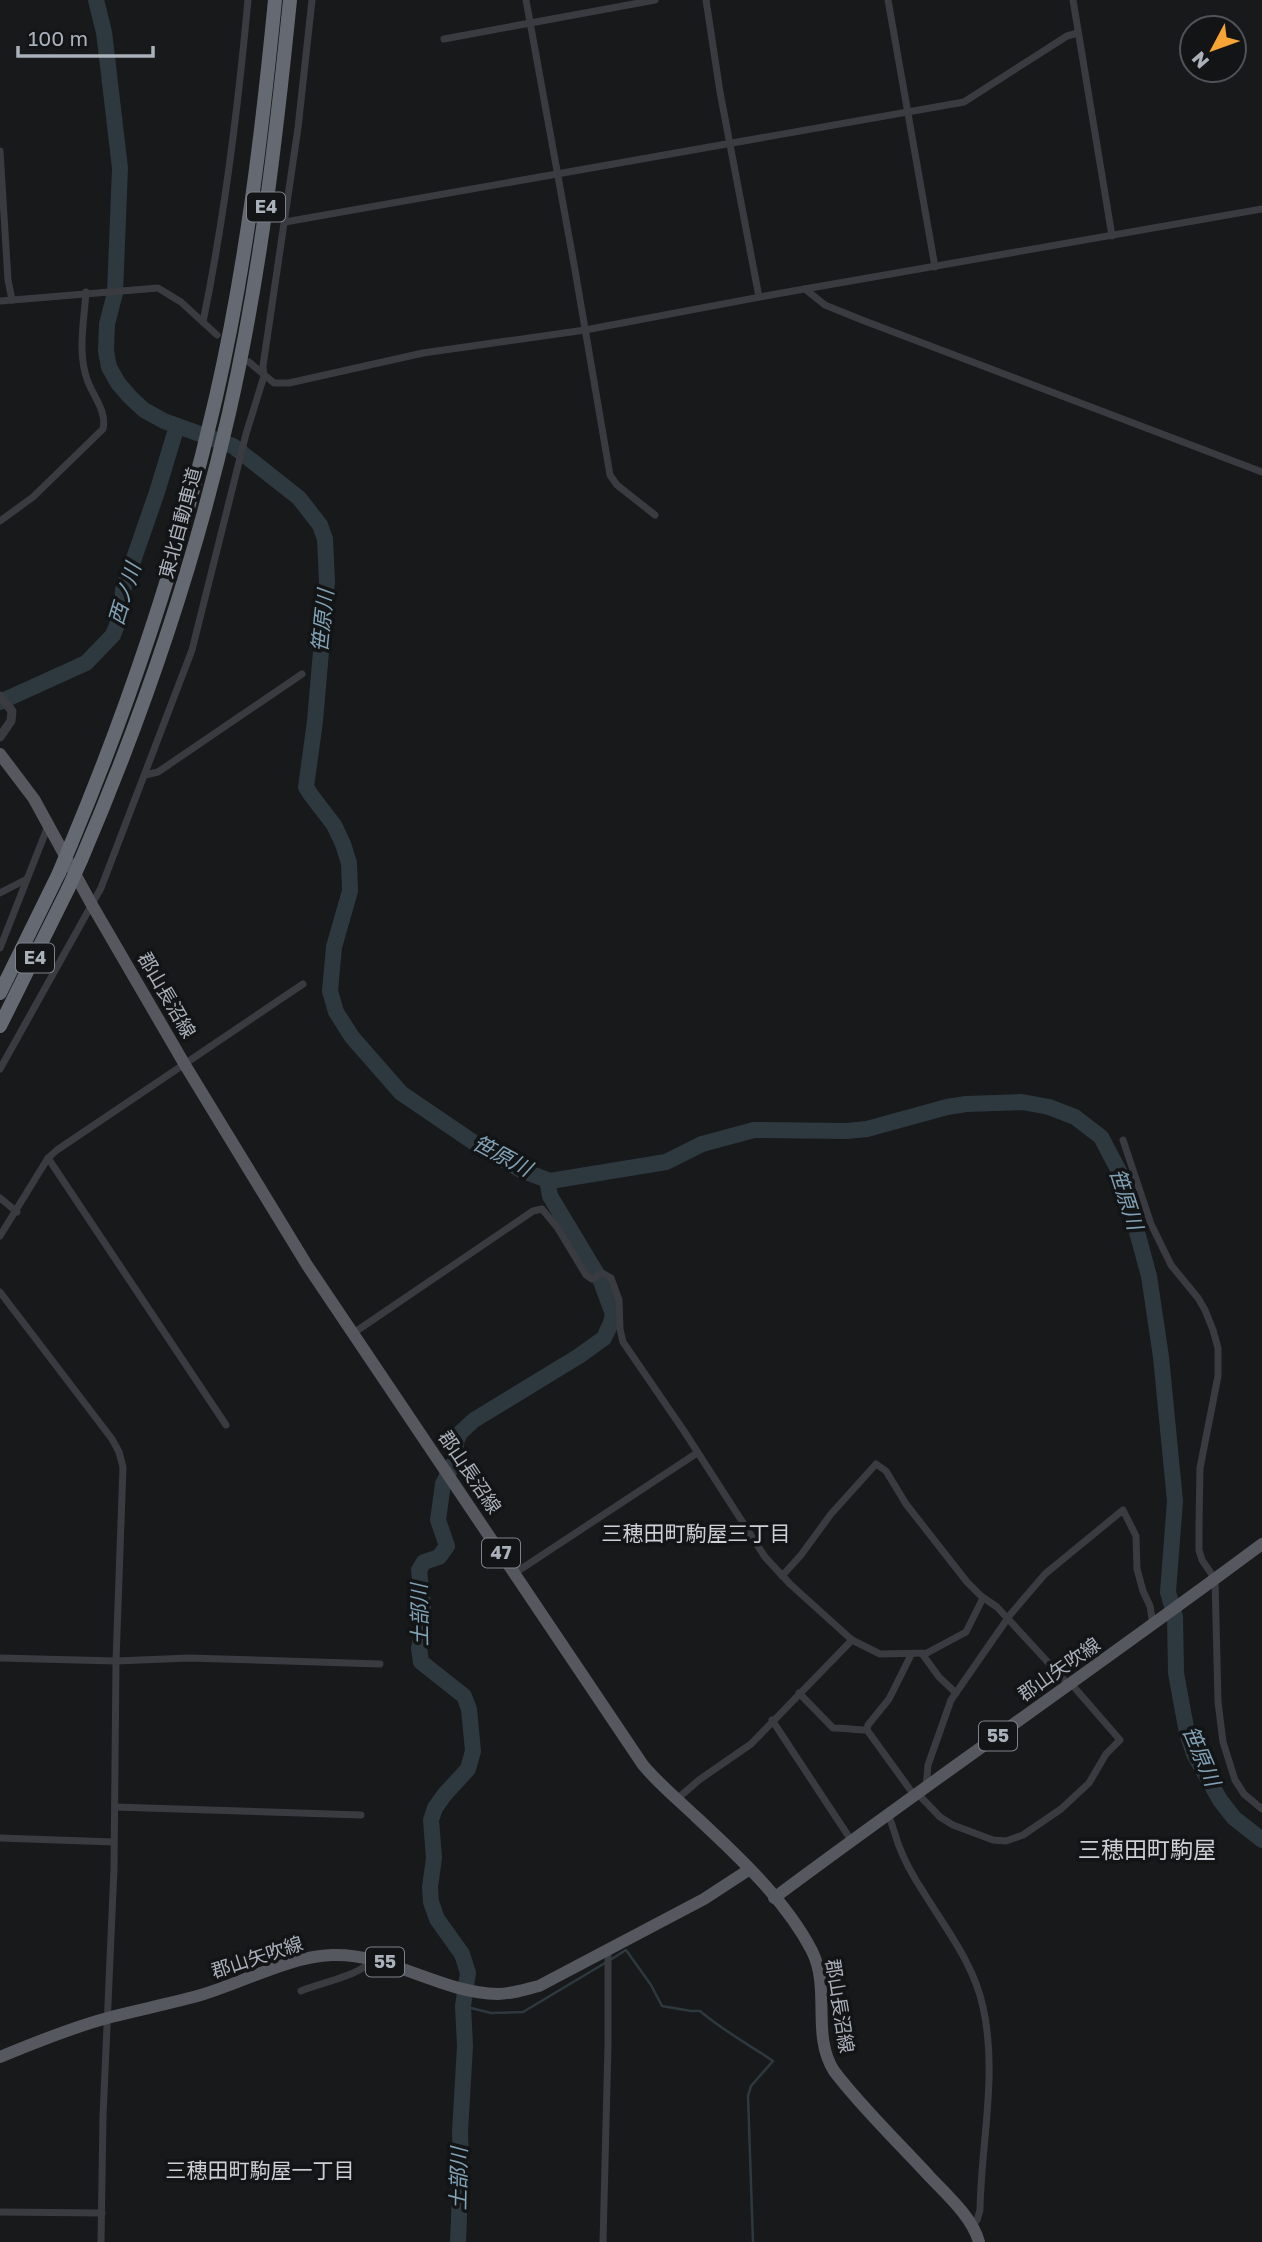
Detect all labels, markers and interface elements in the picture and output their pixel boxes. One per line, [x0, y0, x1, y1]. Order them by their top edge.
scale bar [18, 14, 152, 58]
north arrow [1178, 14, 1248, 84]
text: 100 m [28, 25, 88, 51]
text: N [1186, 47, 1213, 73]
road number: E4 [247, 192, 285, 222]
street label: 東北自動車道 [154, 465, 205, 581]
water label: 西ノ川 [102, 558, 146, 628]
water label: 笹原川 [306, 586, 338, 654]
road number: E4 [16, 944, 54, 973]
street label: 郡山長沼線 [134, 948, 201, 1042]
water label: 笹原川 [469, 1129, 538, 1182]
water label: 笹原川 [1105, 1165, 1150, 1235]
street label: 郡山長沼線 [434, 1426, 507, 1518]
district label: 三穂田町駒屋三丁目 [602, 1520, 791, 1546]
road number: 47 [482, 1538, 520, 1568]
water label: 土部川 [405, 1581, 433, 1647]
street label: 郡山矢吹線 [1013, 1632, 1104, 1705]
road number: 55 [979, 1722, 1017, 1750]
water label: 笹原川 [1178, 1722, 1227, 1792]
district label: 三穂田町駒屋 [1078, 1835, 1216, 1863]
street label: 郡山矢吹線 [208, 1931, 306, 1982]
road number: 55 [366, 1948, 404, 1976]
street label: 郡山長沼線 [822, 1957, 859, 2055]
water label: 土部川 [444, 2145, 472, 2211]
district label: 三穂田町駒屋一丁目 [166, 2157, 355, 2183]

